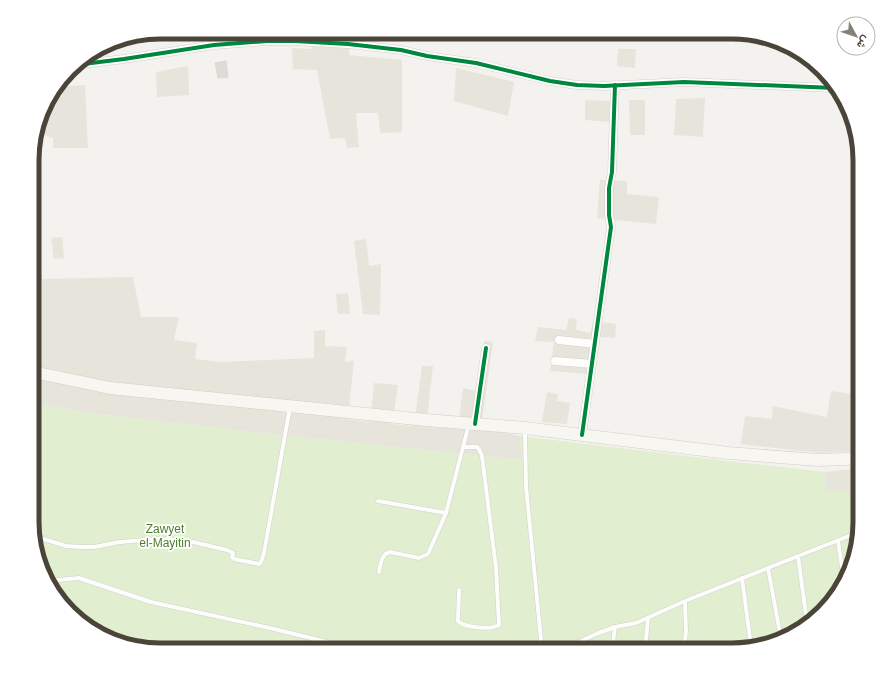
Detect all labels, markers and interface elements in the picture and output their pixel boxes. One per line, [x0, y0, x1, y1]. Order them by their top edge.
north arrow [836, 16, 876, 56]
text: ش [854, 33, 873, 51]
park label: Zawyet el-Mayitin [139, 522, 191, 550]

